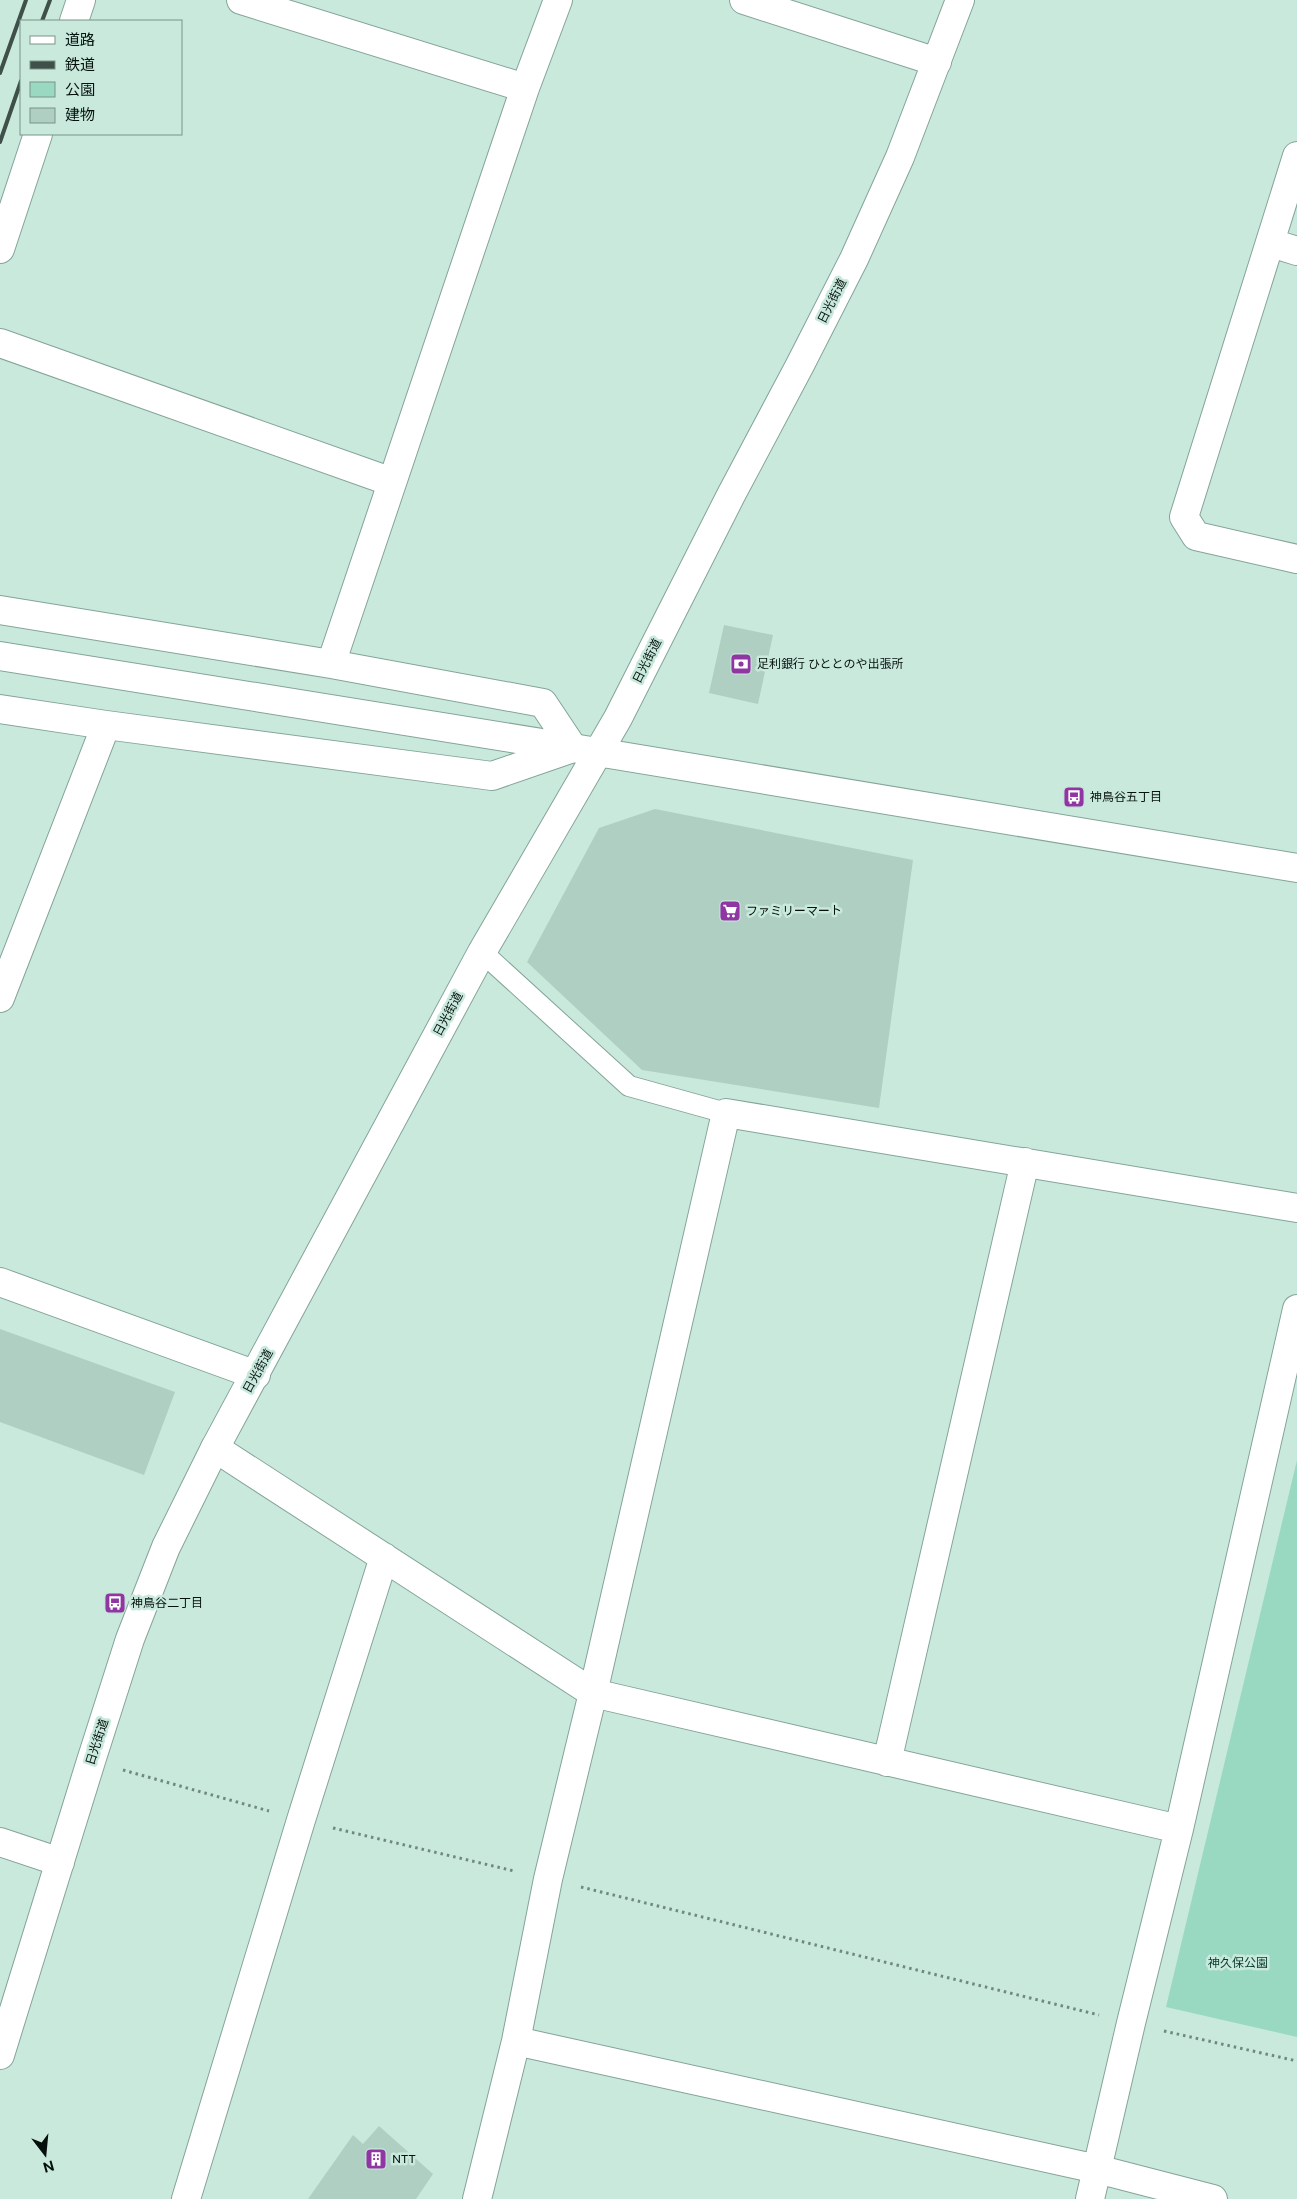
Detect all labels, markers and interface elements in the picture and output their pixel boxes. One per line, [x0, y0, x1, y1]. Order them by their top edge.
legend [20, 20, 182, 135]
text: 道路 [65, 31, 95, 48]
text: 鉄道 [65, 56, 95, 73]
text: 公園 [65, 81, 95, 98]
text: 建物 [65, 106, 95, 123]
street label: 日光街道 [815, 276, 849, 326]
street label: 日光街道 [630, 636, 664, 686]
bank icon: 足利銀行 ひととのや出張所 [729, 652, 753, 676]
place label: 足利銀行 ひととのや出張所 [757, 657, 903, 671]
bus stop icon: 神鳥谷五丁目 [1062, 785, 1086, 809]
place label: 神鳥谷五丁目 [1090, 790, 1162, 804]
supermarket icon: ファミリーマート [718, 899, 742, 923]
place label: ファミリーマート [746, 904, 842, 918]
street label: 日光街道 [431, 990, 465, 1038]
street label: 日光街道 [240, 1347, 276, 1395]
bus stop icon: 神鳥谷二丁目 [103, 1591, 127, 1615]
place label: 神鳥谷二丁目 [131, 1596, 203, 1610]
street label: 日光街道 [83, 1717, 111, 1767]
park label: 神久保公園 [1208, 1956, 1268, 1970]
north arrow [20, 2129, 70, 2179]
building icon: NTT [364, 2147, 388, 2171]
place label: NTT [392, 2152, 416, 2166]
text: N [41, 2157, 56, 2176]

